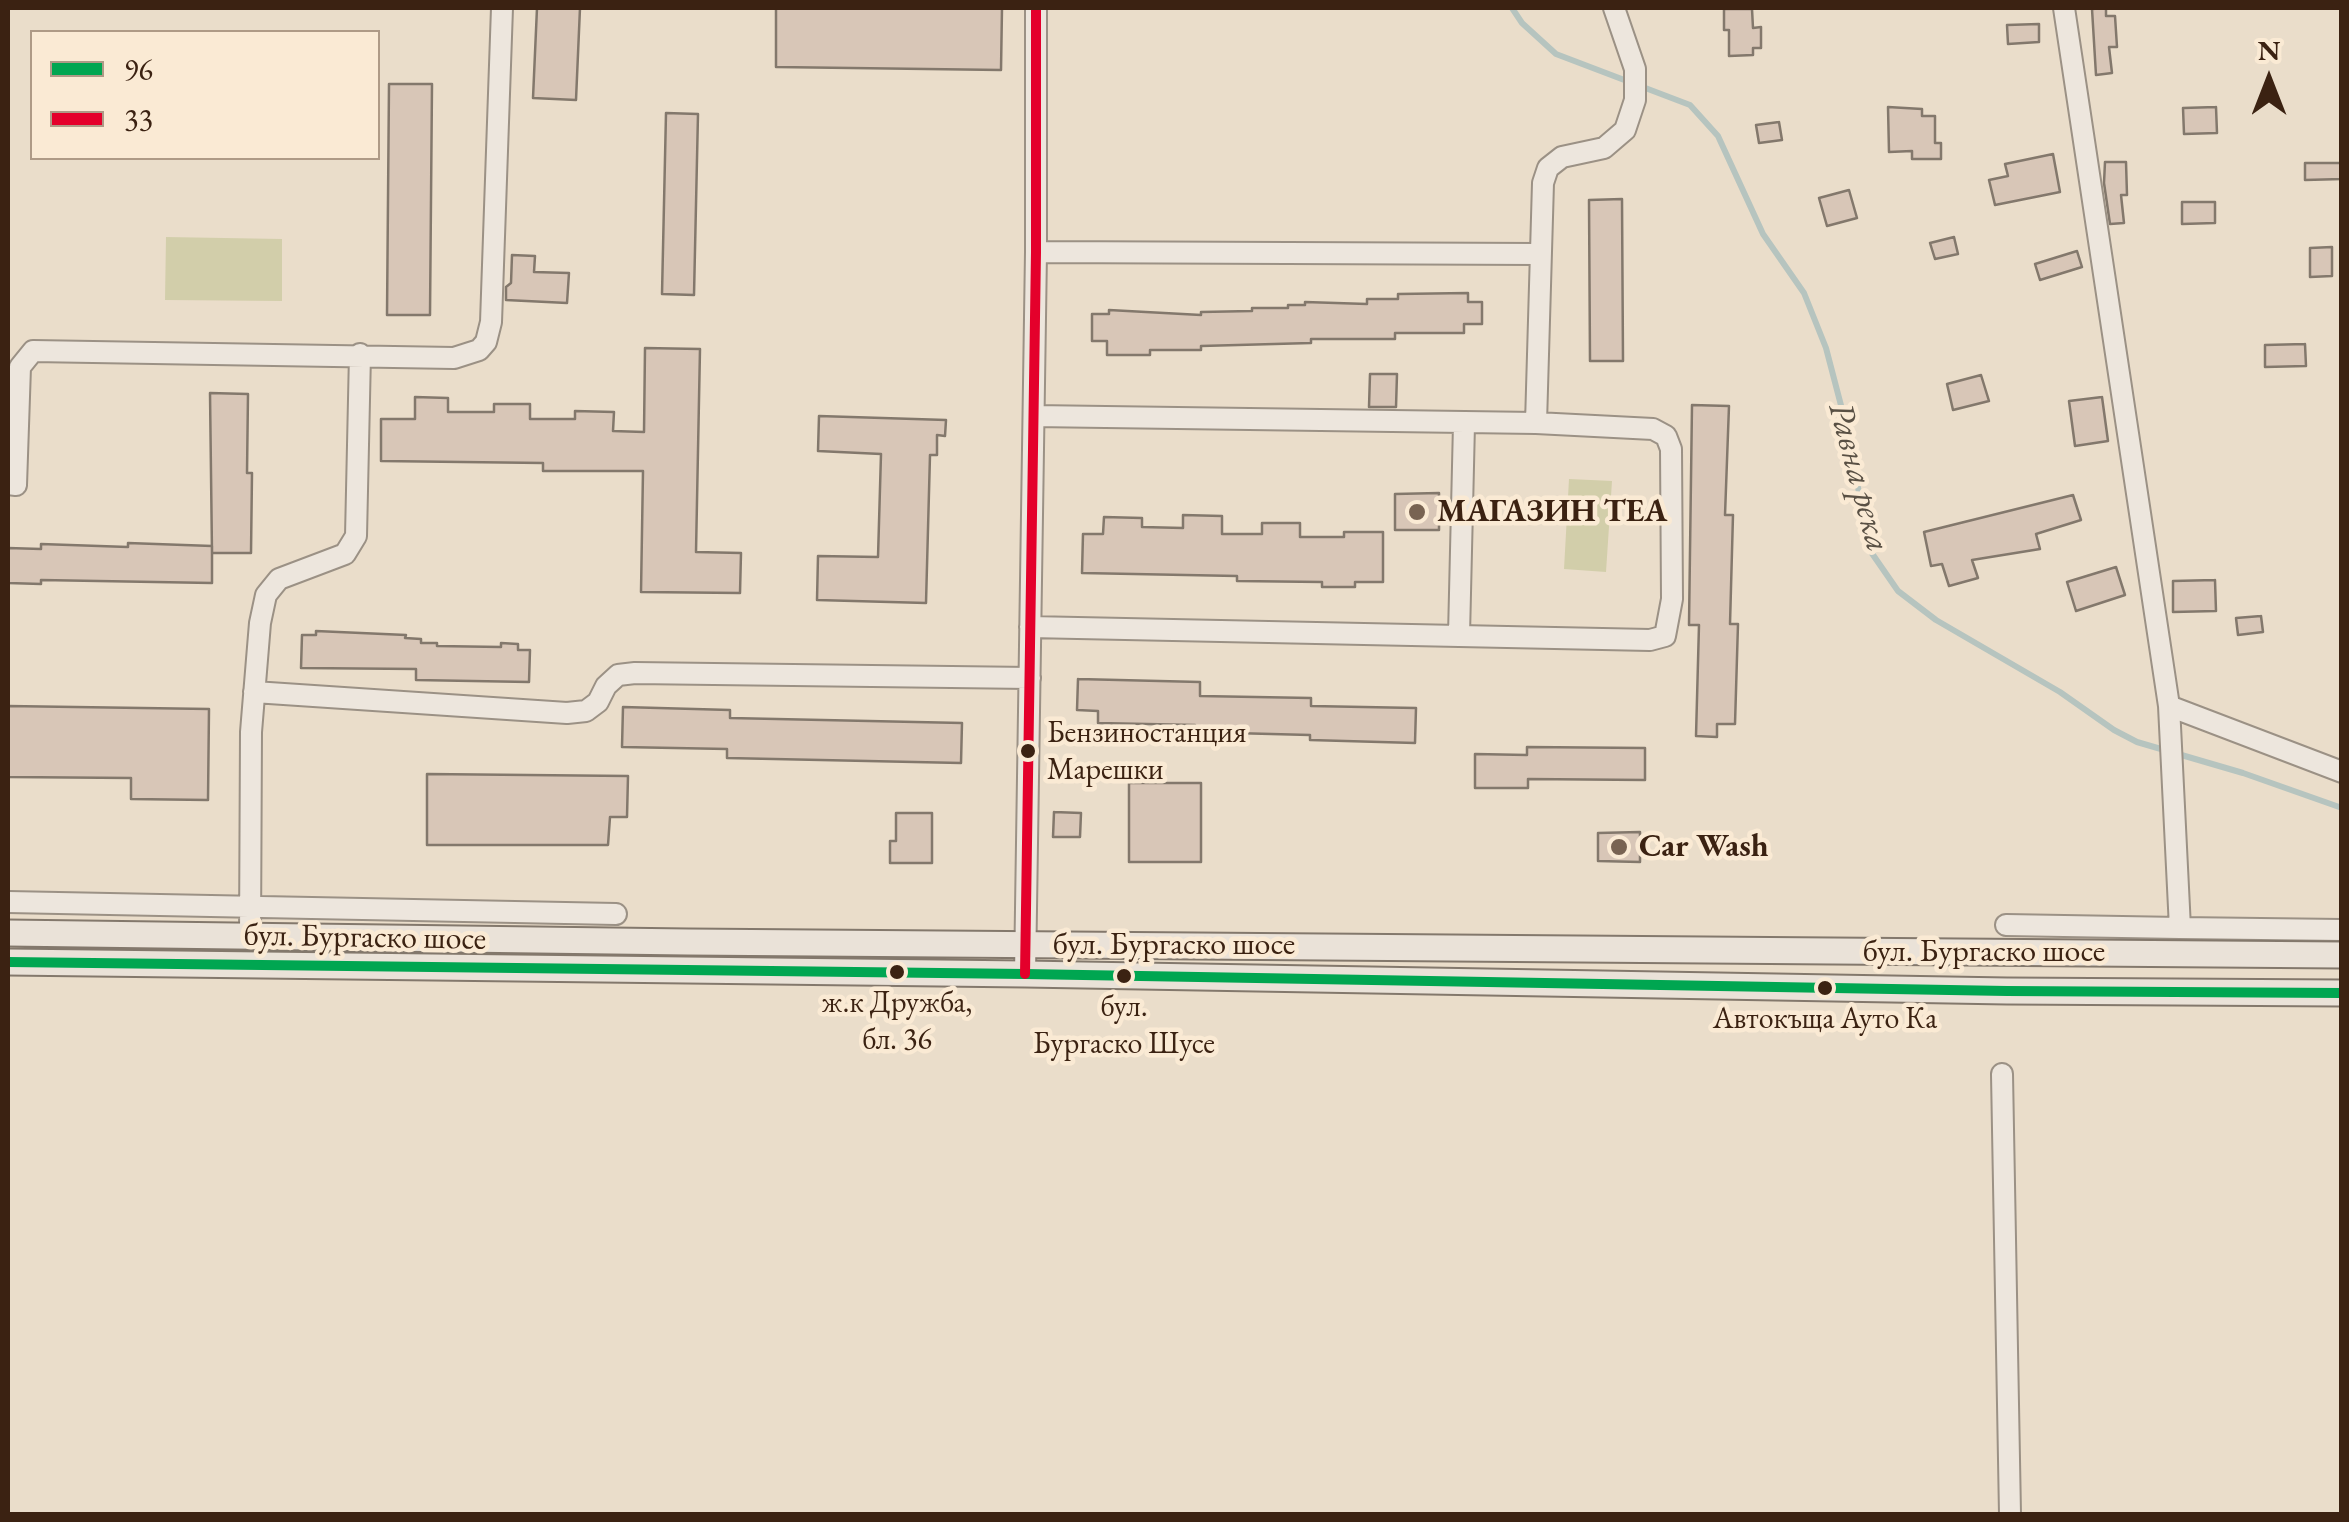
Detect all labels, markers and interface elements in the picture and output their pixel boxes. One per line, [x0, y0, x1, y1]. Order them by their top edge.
legend [30, 30, 380, 160]
north arrow [2219, 30, 2319, 130]
text: N [2258, 32, 2280, 68]
text: 96 [124, 50, 153, 89]
text: 33 [124, 100, 153, 139]
water label: Равна река [1818, 398, 1898, 556]
place label: МАГАЗИН ТЕА [1437, 493, 1667, 531]
marker: МАГАЗИН ТЕА [1406, 501, 1428, 523]
place label: Бензиностанция Марешки [1047, 716, 1246, 786]
marker: Бензиностанция Марешки [1018, 741, 1038, 761]
place label: Car Wash [1639, 828, 1769, 866]
marker: Car Wash [1608, 836, 1630, 858]
street label: бул. Бургаско шосе [243, 917, 487, 959]
street label: бул. Бургаско шосе [1053, 926, 1295, 964]
street label: бул. Бургаско шосе [1863, 933, 2105, 971]
marker: ж.к Дружба, бл. 36 [887, 962, 907, 982]
marker: бул. Бургаско Шусе [1114, 966, 1134, 986]
marker: Автокъща Ауто Ка [1815, 978, 1835, 998]
place label: ж.к Дружба, бл. 36 [822, 986, 972, 1056]
place label: бул. Бургаско Шусе [1033, 990, 1215, 1060]
place label: Автокъща Ауто Ка [1713, 1002, 1937, 1038]

